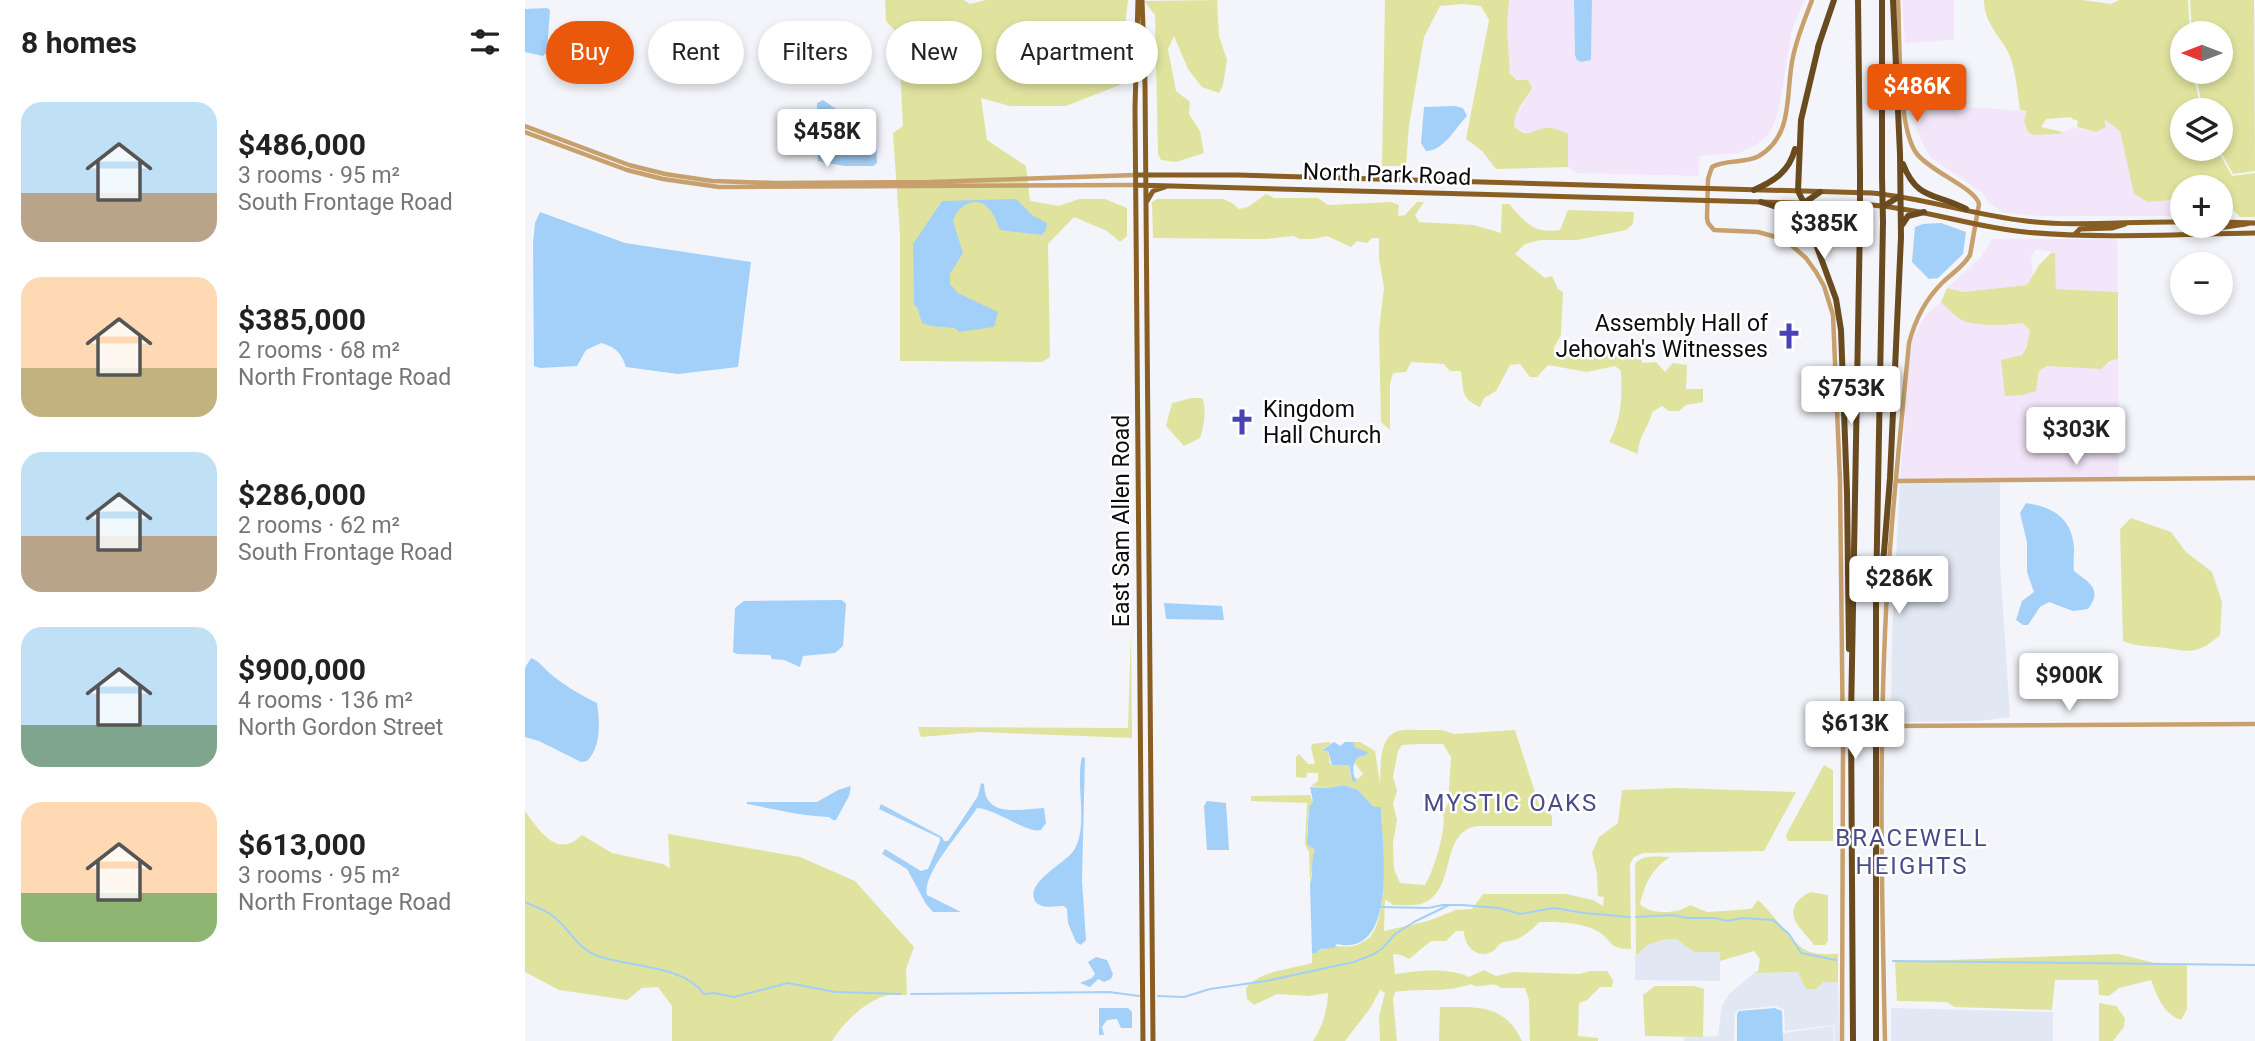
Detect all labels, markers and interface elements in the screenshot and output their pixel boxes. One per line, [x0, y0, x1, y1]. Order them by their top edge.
chip: Buy [546, 21, 634, 84]
chip: Rent [648, 21, 744, 84]
chip: Filters [758, 21, 872, 84]
chip: New [886, 21, 982, 84]
chip: Apartment [996, 21, 1158, 84]
north arrow [2170, 21, 2233, 84]
map controls [2170, 21, 2233, 315]
icon: filters [466, 23, 504, 61]
text: 8 homes [21, 25, 137, 60]
pin: $486K [1868, 64, 1966, 124]
text: $486K [1883, 73, 1951, 100]
button: layers [2170, 98, 2233, 161]
pin: $458K [778, 110, 876, 169]
text: $458K [793, 118, 861, 145]
text: $486,000 [238, 127, 366, 162]
icon: home [77, 130, 161, 214]
street label: North Park Road [1302, 158, 1472, 191]
text: 3 rooms · 95 m² [238, 162, 400, 189]
button: + [2170, 175, 2233, 238]
text: South Frontage Road [238, 189, 453, 216]
pin: $385K [1775, 202, 1873, 261]
text: $385K [1790, 210, 1858, 237]
button: − [2170, 252, 2233, 315]
text: $385,000 [238, 302, 366, 337]
icon: home [77, 305, 161, 389]
place label: Assembly Hall of Jehovah's Witnesses [1556, 310, 1769, 363]
church icon: Assembly Hall of Jehovah's Witnesses [1774, 321, 1804, 351]
text: 2 rooms · 68 m² [238, 337, 400, 364]
text: North Frontage Road [238, 364, 451, 391]
pin: $753K [1802, 366, 1900, 426]
text: $753K [1817, 375, 1885, 402]
place label: Kingdom Hall Church [1263, 396, 1381, 449]
church icon: Kingdom Hall Church [1227, 407, 1257, 437]
pin: $303K [2027, 407, 2125, 467]
street label: East Sam Allen Road [1108, 415, 1135, 627]
text: $303K [2042, 416, 2110, 443]
text: $286,000 [238, 477, 366, 512]
icon: home [77, 480, 161, 564]
text: 2 rooms · 62 m² [238, 512, 400, 539]
text: South Frontage Road [238, 539, 453, 566]
pin: $286K [1850, 556, 1948, 616]
text: $286K [1865, 565, 1933, 592]
text: $900,000 [238, 652, 366, 687]
pin: $900K [2020, 654, 2118, 713]
icon: home [77, 655, 161, 739]
text: $900K [2035, 662, 2103, 689]
text: 4 rooms · 136 m² [238, 687, 413, 714]
pin: $613K [1806, 702, 1904, 761]
text: $613K [1821, 710, 1889, 737]
text: North Gordon Street [238, 714, 443, 741]
district label: MYSTIC OAKS [1424, 789, 1598, 817]
district label: BRACEWELL HEIGHTS [1835, 824, 1989, 880]
text: $613,000 [238, 827, 366, 862]
icon: home [77, 830, 161, 914]
text: 3 rooms · 95 m² [238, 862, 400, 889]
text: North Frontage Road [238, 889, 451, 916]

